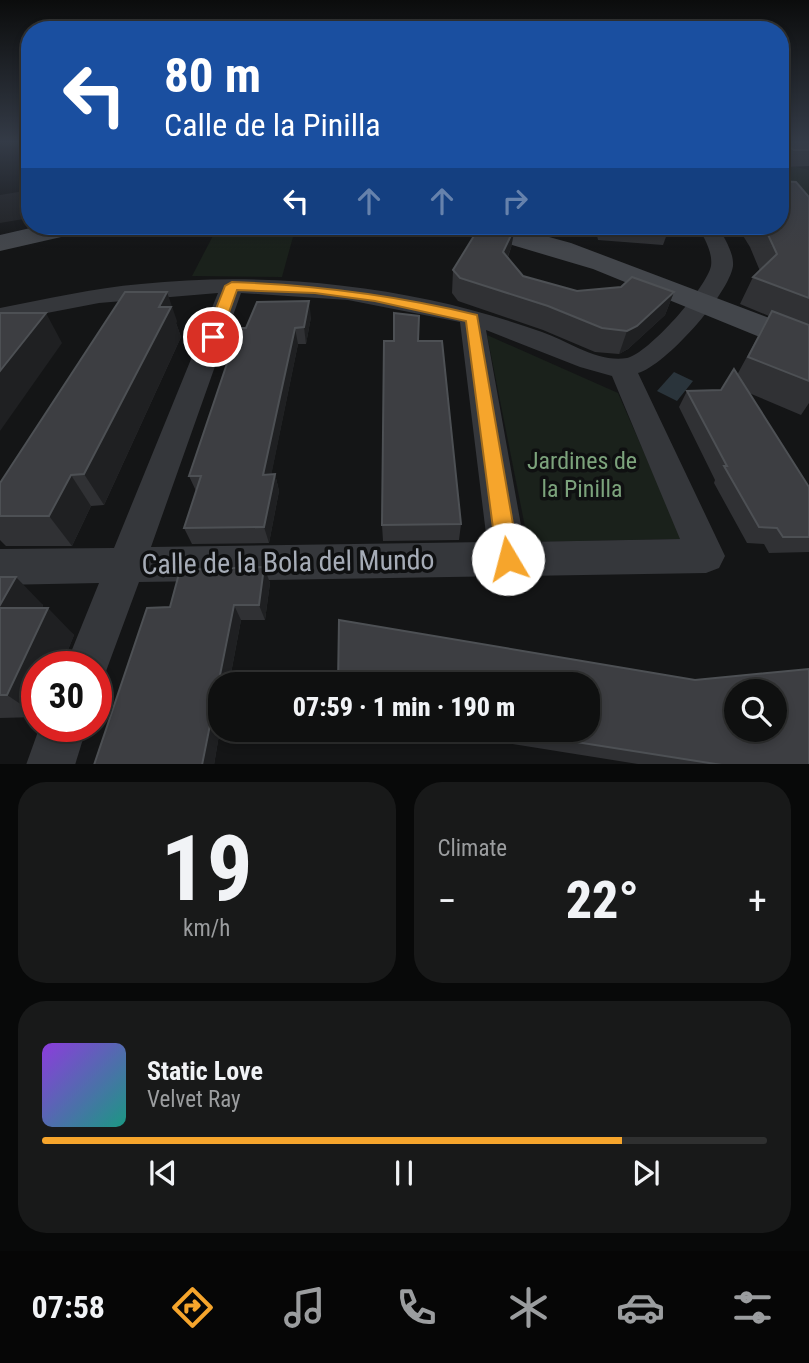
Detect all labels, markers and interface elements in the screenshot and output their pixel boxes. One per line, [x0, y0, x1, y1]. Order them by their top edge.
text: 80 m [164, 47, 261, 104]
icon: left [49, 49, 140, 140]
text: Calle de la Pinilla [164, 106, 381, 144]
icon: left [277, 182, 315, 220]
icon: ahead [350, 182, 388, 220]
icon: ahead [423, 182, 461, 220]
icon: right [496, 182, 534, 220]
pin [183, 307, 243, 367]
icon: arrive [194, 318, 232, 356]
park label: Jardines de la Pinilla [527, 447, 637, 503]
position arrow [471, 522, 545, 596]
street label: Calle de la Bola del Mundo [141, 543, 435, 581]
speed limit sign: 30 [21, 651, 112, 742]
map controls [724, 679, 787, 742]
button: search [724, 679, 787, 742]
text: 07:59 · 1 min · 190 m [293, 692, 515, 722]
text: 19 [161, 816, 253, 922]
text: Climate [438, 835, 507, 862]
text: 22° [566, 870, 639, 931]
text: − [438, 879, 457, 923]
text: + [748, 879, 767, 923]
text: km/h [183, 915, 230, 942]
text: Static Love [147, 1056, 263, 1086]
text: Velvet Ray [147, 1086, 241, 1113]
icon: previous [144, 1154, 182, 1192]
icon: pause [385, 1154, 423, 1192]
icon: next [627, 1154, 665, 1192]
icon: directions [168, 1283, 217, 1332]
icon: music [280, 1283, 329, 1332]
icon: phone [392, 1283, 441, 1332]
icon: climate [504, 1283, 553, 1332]
icon: car [616, 1283, 665, 1332]
icon: filters [728, 1283, 777, 1332]
text: 07:58 [32, 1288, 105, 1326]

